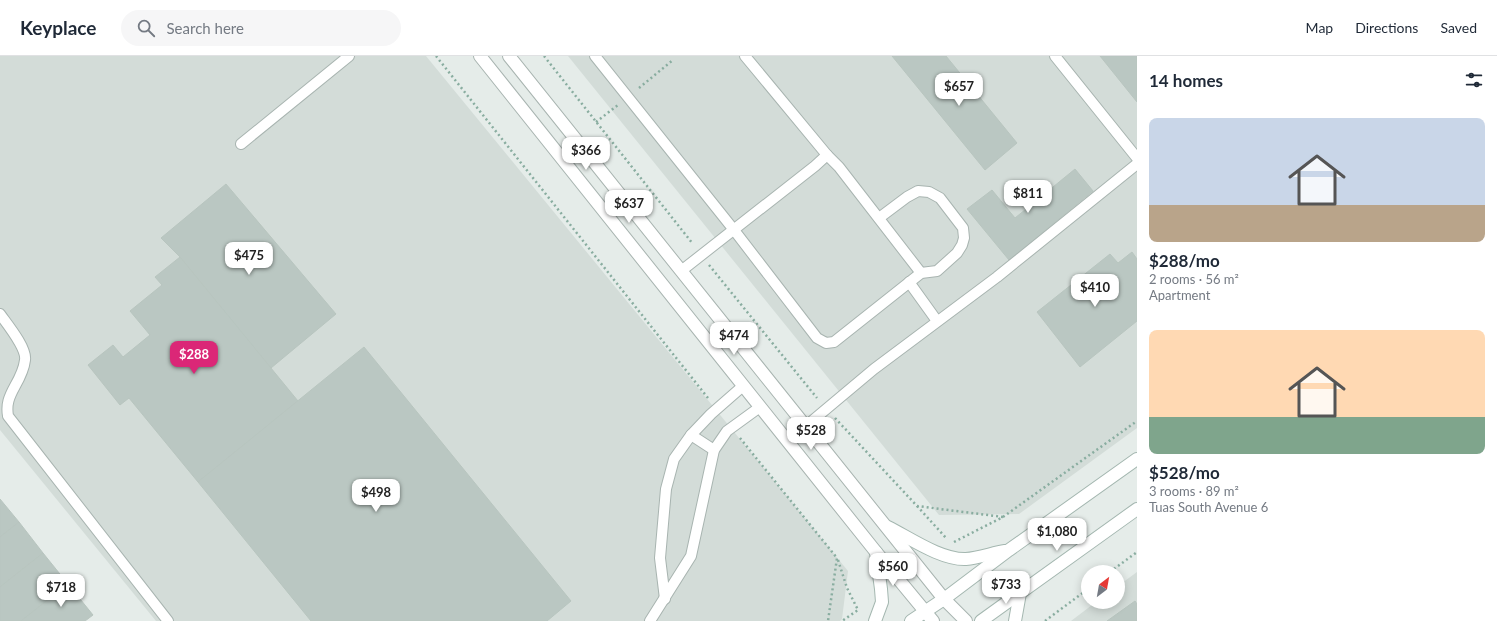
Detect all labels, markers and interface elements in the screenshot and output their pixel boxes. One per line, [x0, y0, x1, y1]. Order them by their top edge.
search box [121, 10, 401, 46]
text: Keyplace [20, 16, 97, 39]
icon: search [135, 17, 157, 39]
text: Search here [167, 19, 244, 37]
text: Map [1306, 19, 1333, 36]
text: Directions [1355, 19, 1418, 36]
text: Saved [1440, 19, 1477, 36]
icon: filters [1463, 69, 1485, 91]
text: 14 homes [1149, 70, 1223, 91]
pin: $657 [935, 73, 983, 107]
text: $657 [944, 78, 974, 94]
pin: $366 [562, 137, 610, 171]
text: $366 [571, 142, 601, 158]
icon: home [1281, 144, 1353, 216]
pin: $811 [1004, 180, 1052, 214]
text: $811 [1013, 185, 1043, 201]
pin: $637 [605, 190, 653, 224]
text: $637 [614, 195, 644, 211]
pin: $475 [225, 242, 273, 276]
text: $475 [234, 247, 264, 263]
text: $288/mo [1149, 250, 1220, 271]
text: 2 rooms · 56 m² [1149, 271, 1239, 287]
pin: $410 [1071, 274, 1119, 308]
text: $410 [1080, 279, 1110, 295]
text: Apartment [1149, 287, 1210, 303]
pin: $474 [710, 322, 758, 356]
text: $474 [719, 327, 749, 343]
pin: $288 [170, 341, 218, 375]
text: $288 [179, 346, 209, 362]
icon: home [1281, 356, 1353, 428]
pin: $528 [787, 417, 835, 451]
text: $528 [796, 422, 826, 438]
text: $528/mo [1149, 462, 1220, 483]
pin: $498 [352, 479, 400, 513]
text: 3 rooms · 89 m² [1149, 483, 1239, 499]
text: $498 [361, 484, 391, 500]
text: Tuas South Avenue 6 [1149, 499, 1268, 515]
pin: $1,080 [1024, 518, 1090, 552]
text: $1,080 [1037, 523, 1077, 539]
pin: $560 [869, 553, 917, 587]
text: $560 [878, 558, 908, 574]
north arrow [1081, 565, 1125, 609]
map controls [1081, 565, 1125, 609]
pin: $733 [982, 571, 1030, 605]
pin: $718 [37, 574, 85, 608]
text: $733 [991, 576, 1021, 592]
text: $718 [46, 579, 76, 595]

